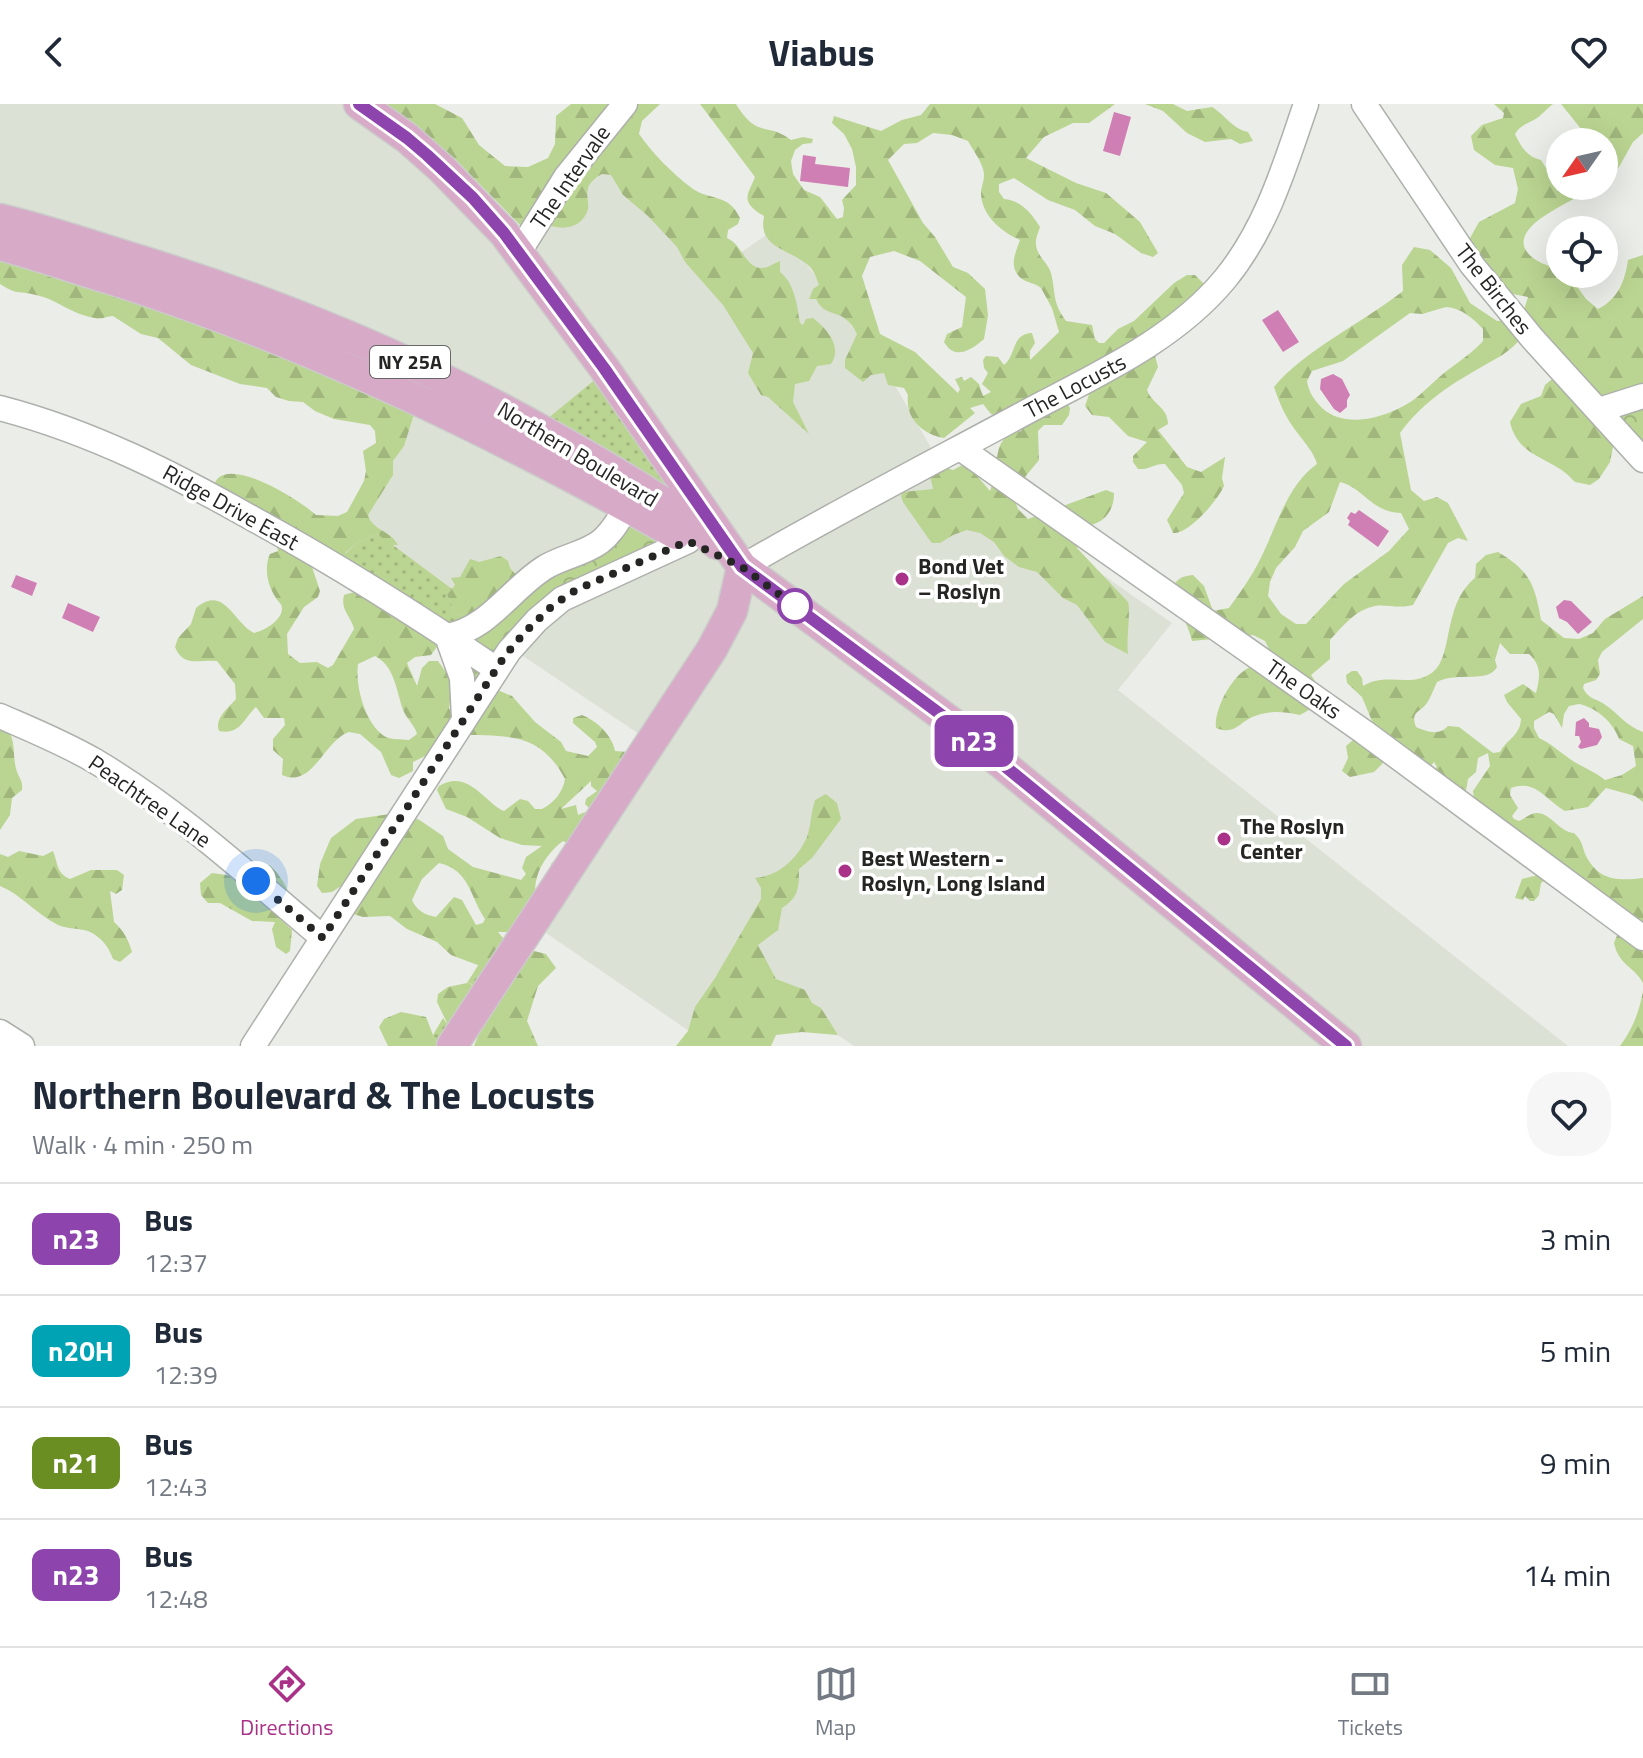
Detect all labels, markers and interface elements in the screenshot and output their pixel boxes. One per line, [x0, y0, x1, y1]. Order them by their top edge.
text: Viabus [769, 25, 874, 80]
icon: back [32, 30, 76, 74]
icon: heart [1567, 30, 1611, 74]
street label: The Intervale [521, 118, 619, 236]
north arrow [1546, 128, 1618, 200]
map controls [1546, 128, 1618, 288]
button: locate [1546, 216, 1618, 288]
street label: The Birches [1447, 236, 1541, 342]
street label: The Locusts [1018, 345, 1132, 427]
road number: NY 25A [370, 346, 450, 378]
street label: Northern Boulevard [491, 393, 665, 515]
street label: Ridge Drive East [157, 455, 306, 559]
place label: Bond Vet – Roslyn [918, 549, 1004, 608]
marker: Bond Vet – Roslyn [893, 570, 911, 588]
unlabelled marker [778, 589, 812, 623]
street label: The Oaks [1259, 651, 1349, 727]
line badge: n23 [928, 715, 1020, 767]
text: n23 [951, 719, 997, 762]
street label: Peachtree Lane [82, 746, 218, 856]
place label: The Roslyn Center [1240, 809, 1344, 868]
marker: The Roslyn Center [1215, 830, 1233, 848]
place label: Best Western - Roslyn, Long Island [861, 841, 1045, 900]
your location [236, 861, 276, 901]
marker: Best Western - Roslyn, Long Island [836, 862, 854, 880]
text: Northern Boulevard & The Locusts [32, 1066, 595, 1124]
button: heart [1527, 1072, 1611, 1156]
text: Walk · 4 min · 250 m [32, 1125, 253, 1164]
text: Bus [144, 1197, 193, 1243]
text: 3 min [1540, 1216, 1611, 1262]
text: n23 [53, 1217, 99, 1260]
text: 12:37 [144, 1243, 208, 1282]
text: Bus [154, 1309, 203, 1355]
text: 5 min [1540, 1328, 1611, 1374]
text: n20H [48, 1329, 114, 1372]
text: 12:39 [154, 1355, 218, 1394]
text: Bus [144, 1421, 193, 1467]
text: 9 min [1540, 1440, 1611, 1486]
text: n21 [53, 1441, 99, 1484]
text: 12:43 [144, 1467, 208, 1506]
text: Bus [144, 1533, 193, 1579]
text: 14 min [1523, 1552, 1611, 1598]
text: n23 [53, 1553, 99, 1596]
text: 12:48 [144, 1579, 208, 1618]
tab: Directions [240, 1662, 333, 1744]
tab: Map [814, 1662, 858, 1744]
tab: Tickets [1338, 1662, 1403, 1744]

